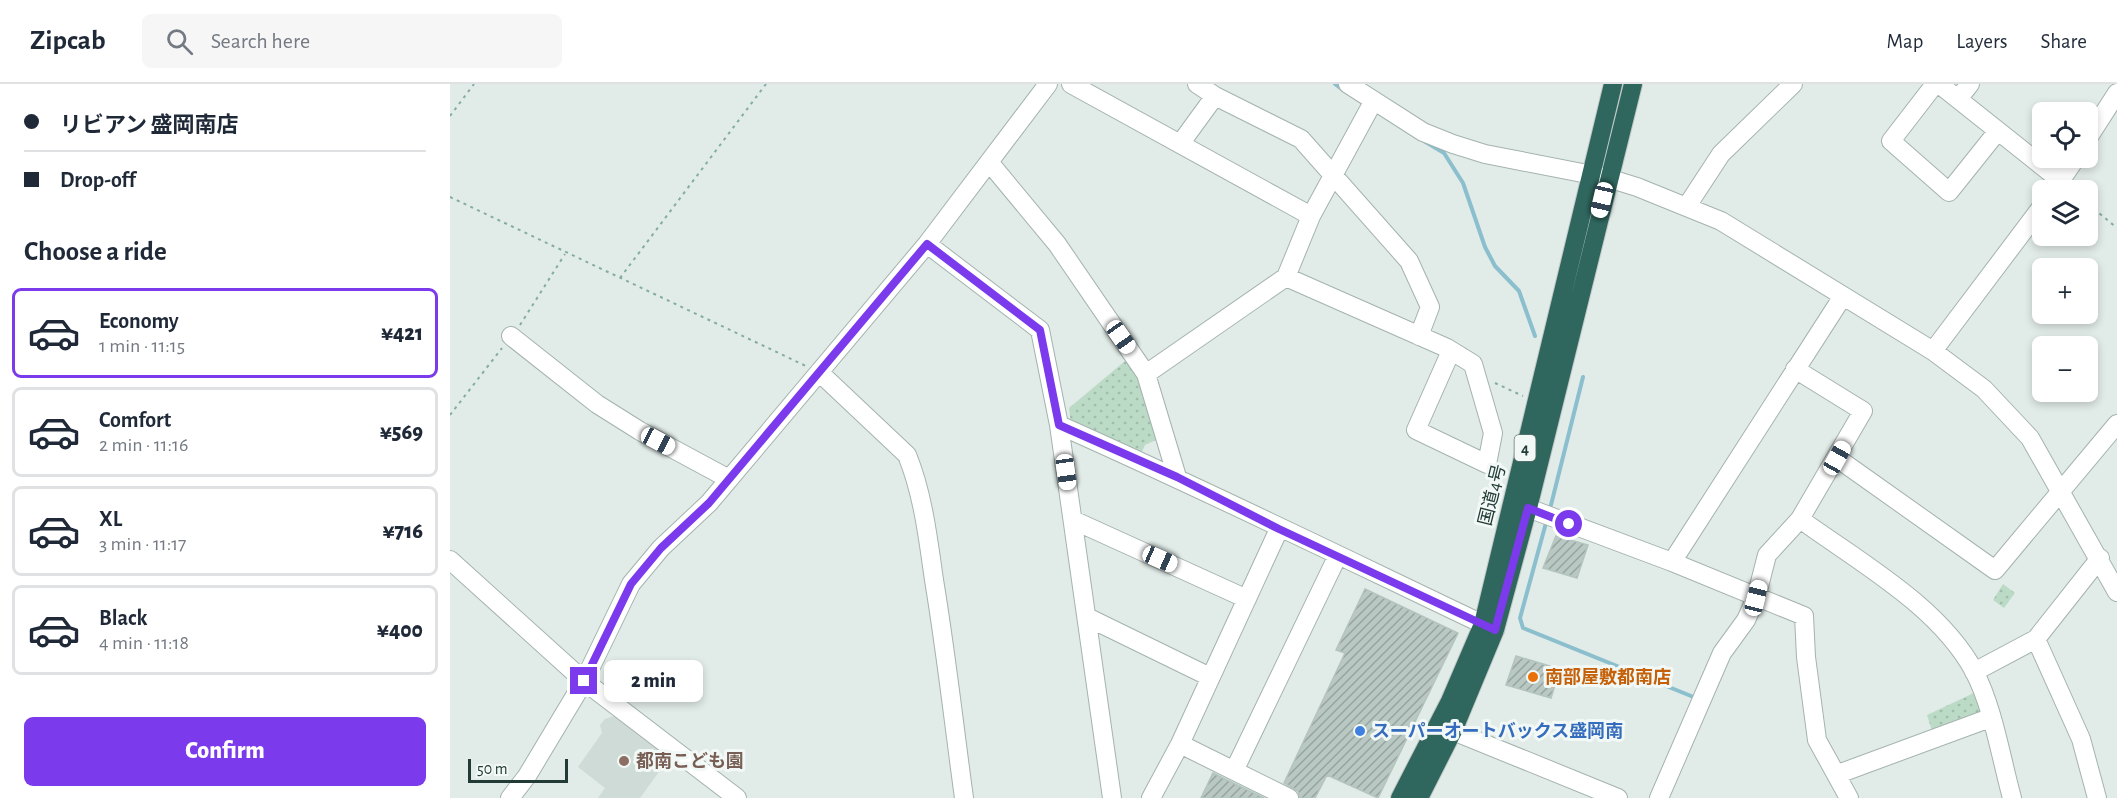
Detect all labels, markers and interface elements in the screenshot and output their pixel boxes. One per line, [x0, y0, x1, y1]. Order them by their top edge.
search box [142, 14, 562, 68]
icon: search [163, 25, 196, 58]
text: Zipcab [30, 27, 106, 55]
text: Search here [211, 30, 310, 52]
text: Map [1887, 31, 1923, 52]
text: Layers [1956, 31, 2007, 52]
text: Share [2040, 31, 2087, 52]
map controls [2032, 102, 2098, 402]
button: locate [2032, 102, 2098, 168]
text: リビアン 盛岡南店 [60, 114, 238, 136]
text: Drop-off [60, 169, 136, 191]
car [1589, 180, 1615, 220]
button: layers [2032, 180, 2098, 246]
text: Choose a ride [24, 238, 167, 265]
button: + [2032, 258, 2098, 324]
icon: car [27, 306, 81, 360]
text: Economy [99, 310, 179, 332]
car [1103, 317, 1139, 357]
text: ¥421 [381, 322, 423, 344]
text: 1 min · 11:15 [99, 336, 185, 356]
button: − [2032, 336, 2098, 402]
icon: car [27, 405, 81, 459]
text: Comfort [99, 409, 171, 431]
text: ¥569 [380, 421, 423, 443]
car [638, 425, 678, 457]
text: 2 min · 11:16 [99, 435, 188, 455]
road number: 4 [1514, 435, 1536, 461]
car [1820, 438, 1854, 478]
car [1055, 453, 1077, 491]
street label: 国道4号 [1475, 462, 1509, 528]
icon: car [27, 504, 81, 558]
text: XL [99, 508, 122, 530]
route start [1555, 510, 1582, 537]
text: ¥716 [382, 520, 423, 542]
text: 3 min · 11:17 [99, 534, 186, 554]
car [1140, 543, 1180, 575]
car [1743, 578, 1769, 618]
icon: car [27, 603, 81, 657]
text: Black [99, 607, 147, 629]
text: ¥400 [377, 619, 423, 641]
text: 4 min · 11:18 [99, 633, 189, 653]
callout: 2 min [605, 660, 704, 702]
route end [570, 667, 597, 694]
place label: 南部屋敷都南店 [1545, 667, 1671, 687]
marker: 南部屋敷都南店 [1526, 670, 1540, 684]
text: 2 min [631, 671, 676, 691]
button: Confirm [24, 717, 426, 786]
place label: スーパーオートバックス盛岡南 [1372, 721, 1623, 741]
marker: スーパーオートバックス盛岡南 [1353, 724, 1367, 738]
place label: 都南こども園 [636, 751, 744, 771]
marker: 都南こども園 [617, 754, 631, 768]
scale bar [468, 756, 568, 784]
text: 50 m [477, 761, 508, 777]

